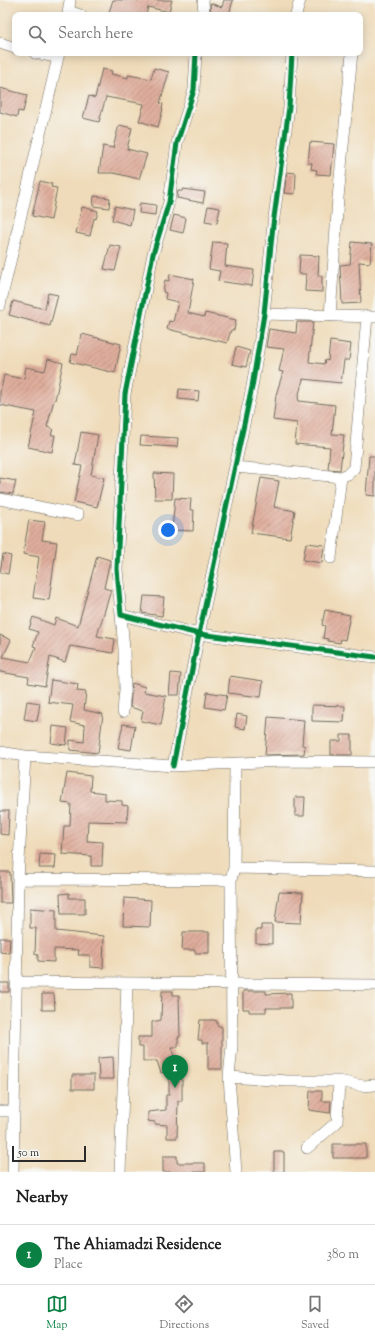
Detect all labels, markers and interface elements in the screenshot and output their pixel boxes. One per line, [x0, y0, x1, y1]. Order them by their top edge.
search box [12, 12, 363, 56]
icon: search [26, 23, 48, 45]
text: Search here [58, 24, 133, 45]
your location [158, 520, 178, 540]
pin: 1 [162, 1055, 188, 1088]
scale bar [12, 1144, 86, 1163]
text: 50 m [18, 1145, 39, 1161]
text: Nearby [16, 1186, 68, 1210]
text: The Ahiamadzi Residence [54, 1235, 221, 1256]
text: 1 [27, 1246, 31, 1264]
text: 380 m [327, 1246, 359, 1264]
text: Place [54, 1256, 83, 1274]
tab: Map [46, 1293, 68, 1333]
tab: Directions [160, 1293, 209, 1333]
tab: Saved [301, 1293, 329, 1333]

